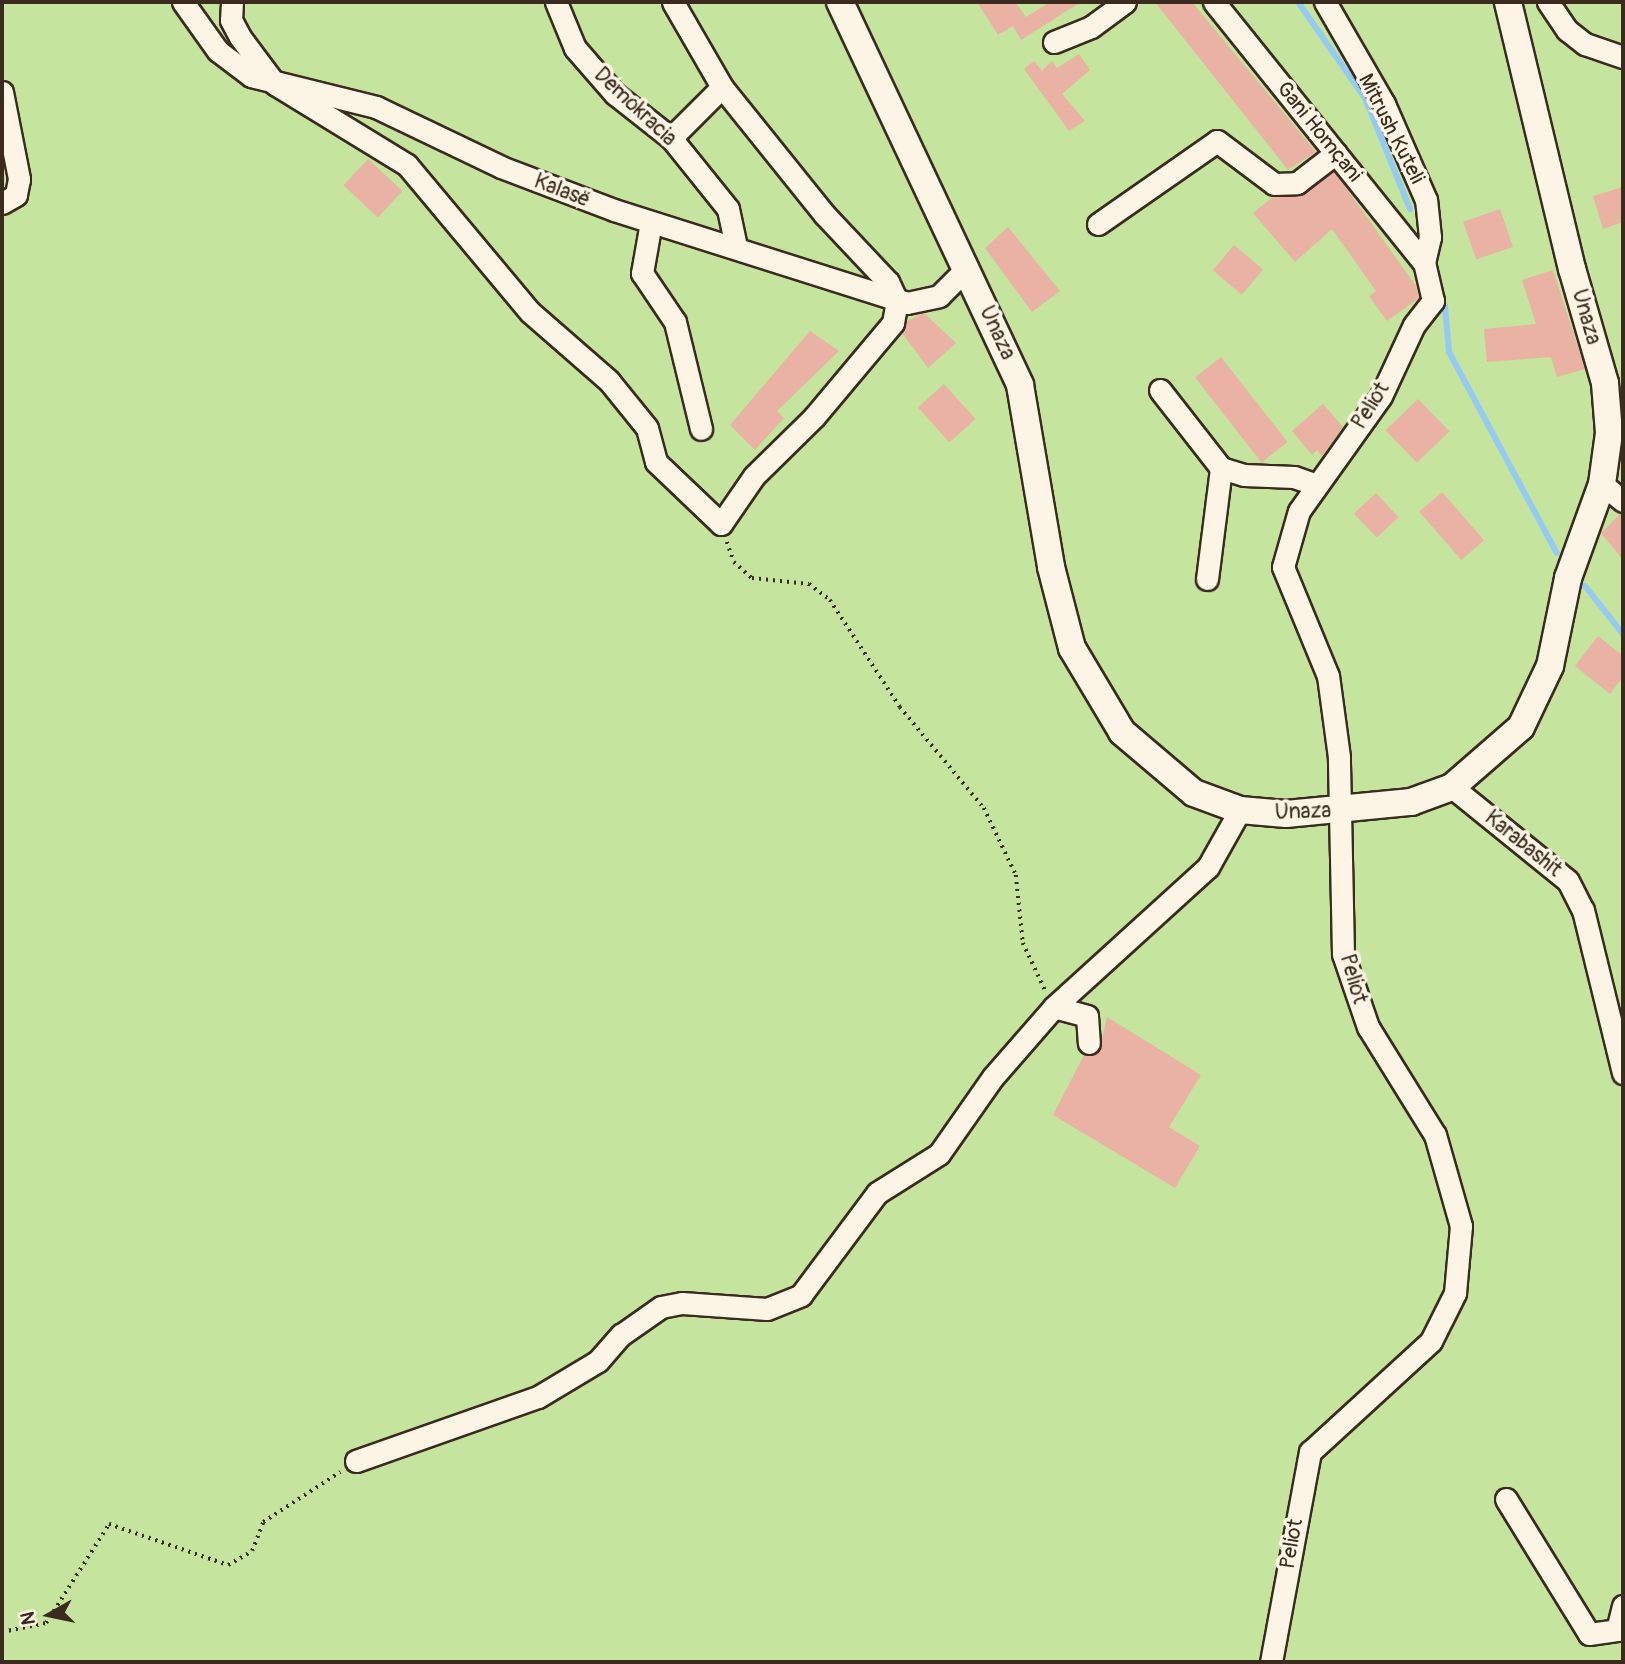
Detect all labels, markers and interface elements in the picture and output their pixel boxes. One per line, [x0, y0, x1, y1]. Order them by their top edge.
street label: Demokracia [589, 63, 681, 151]
street label: Mitrush Kuteli [1353, 70, 1429, 188]
street label: Gani Homçani [1271, 77, 1367, 187]
street label: Kalasë [531, 169, 593, 213]
street label: Unaza [1566, 286, 1606, 348]
street label: Unaza [974, 302, 1020, 364]
street label: Peliot [1347, 378, 1395, 434]
street label: Unaza [1274, 798, 1332, 826]
street label: Karabashit [1480, 805, 1566, 883]
street label: Peliot [1334, 951, 1372, 1007]
street label: Peliot [1275, 1517, 1309, 1571]
north arrow [14, 1580, 84, 1650]
text: N [15, 1610, 41, 1627]

